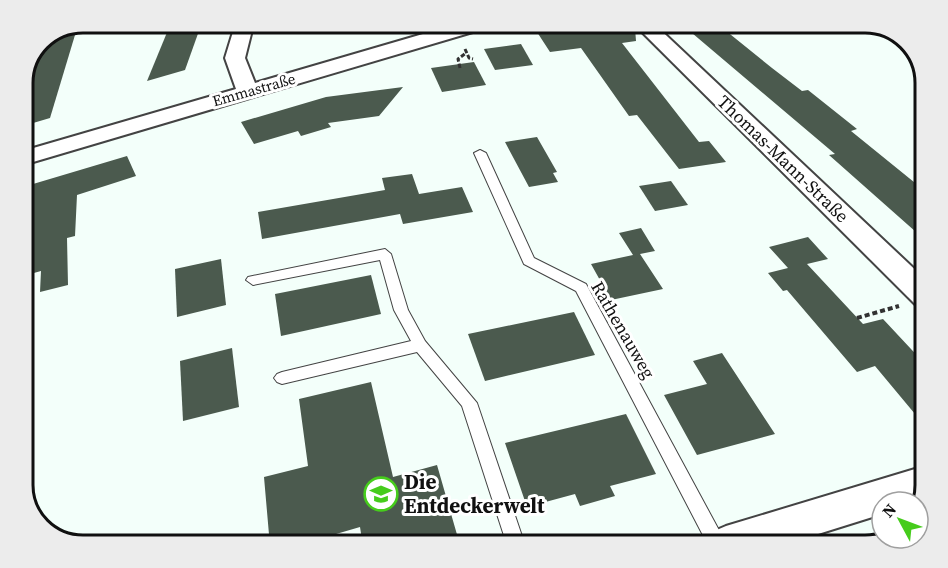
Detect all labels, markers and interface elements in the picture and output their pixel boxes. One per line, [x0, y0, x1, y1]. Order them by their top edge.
street label: Emmastraße [210, 68, 298, 111]
street label: Thomas-Mann-Straße [712, 89, 855, 228]
street label: Rathenauweg [585, 276, 661, 383]
place label: Die Entdeckerwelt [404, 467, 545, 520]
school or university icon: Die Entdeckerwelt [363, 476, 399, 512]
north arrow [870, 490, 930, 550]
text: N [877, 498, 901, 522]

